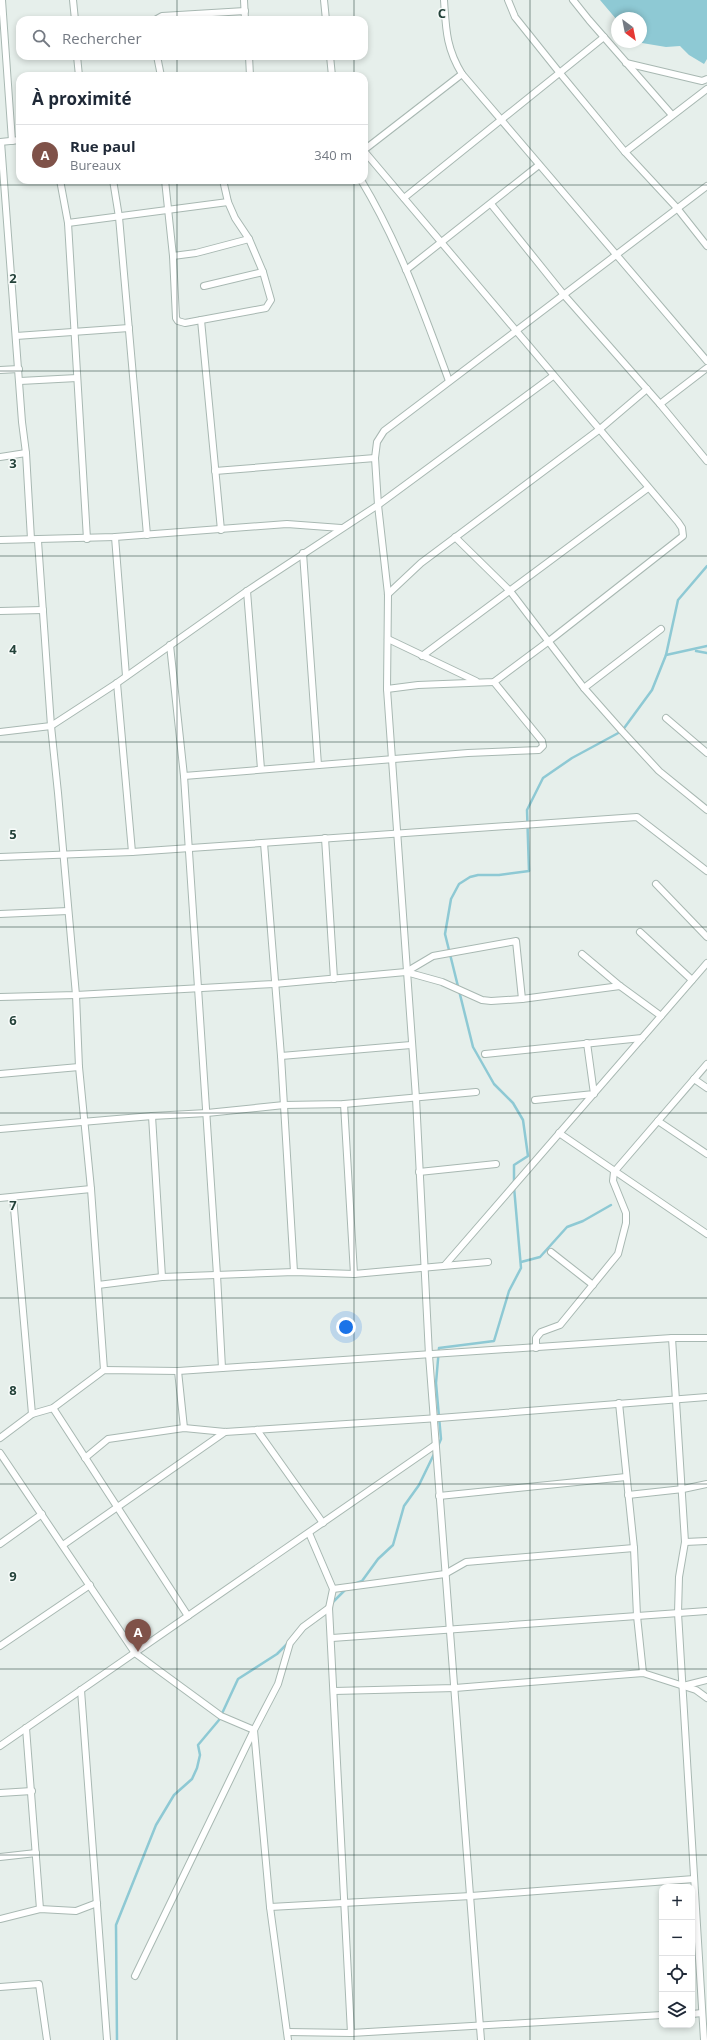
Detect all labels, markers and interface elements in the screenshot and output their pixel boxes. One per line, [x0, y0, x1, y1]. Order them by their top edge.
text: C [438, 4, 446, 22]
north arrow [611, 12, 647, 48]
search box [16, 16, 368, 60]
icon: search [30, 27, 52, 49]
text: Rechercher [62, 28, 142, 48]
text: À proximité [32, 87, 131, 110]
text: Rue paul [70, 136, 136, 156]
text: A [41, 146, 49, 164]
text: 340 m [314, 146, 352, 164]
text: Bureaux [70, 156, 121, 174]
text: 2 [9, 269, 17, 287]
text: 3 [9, 454, 17, 472]
text: 4 [9, 640, 17, 658]
text: 5 [9, 825, 17, 843]
text: 6 [9, 1011, 17, 1029]
text: 7 [9, 1196, 17, 1214]
your location [336, 1317, 356, 1337]
text: 8 [9, 1381, 17, 1399]
text: 9 [9, 1567, 17, 1585]
pin: A [125, 1619, 151, 1652]
map controls [659, 1884, 695, 2028]
button: + [659, 1884, 695, 1920]
button: − [659, 1920, 695, 1956]
button: locate [659, 1956, 695, 1992]
button: layers [659, 1992, 695, 2028]

